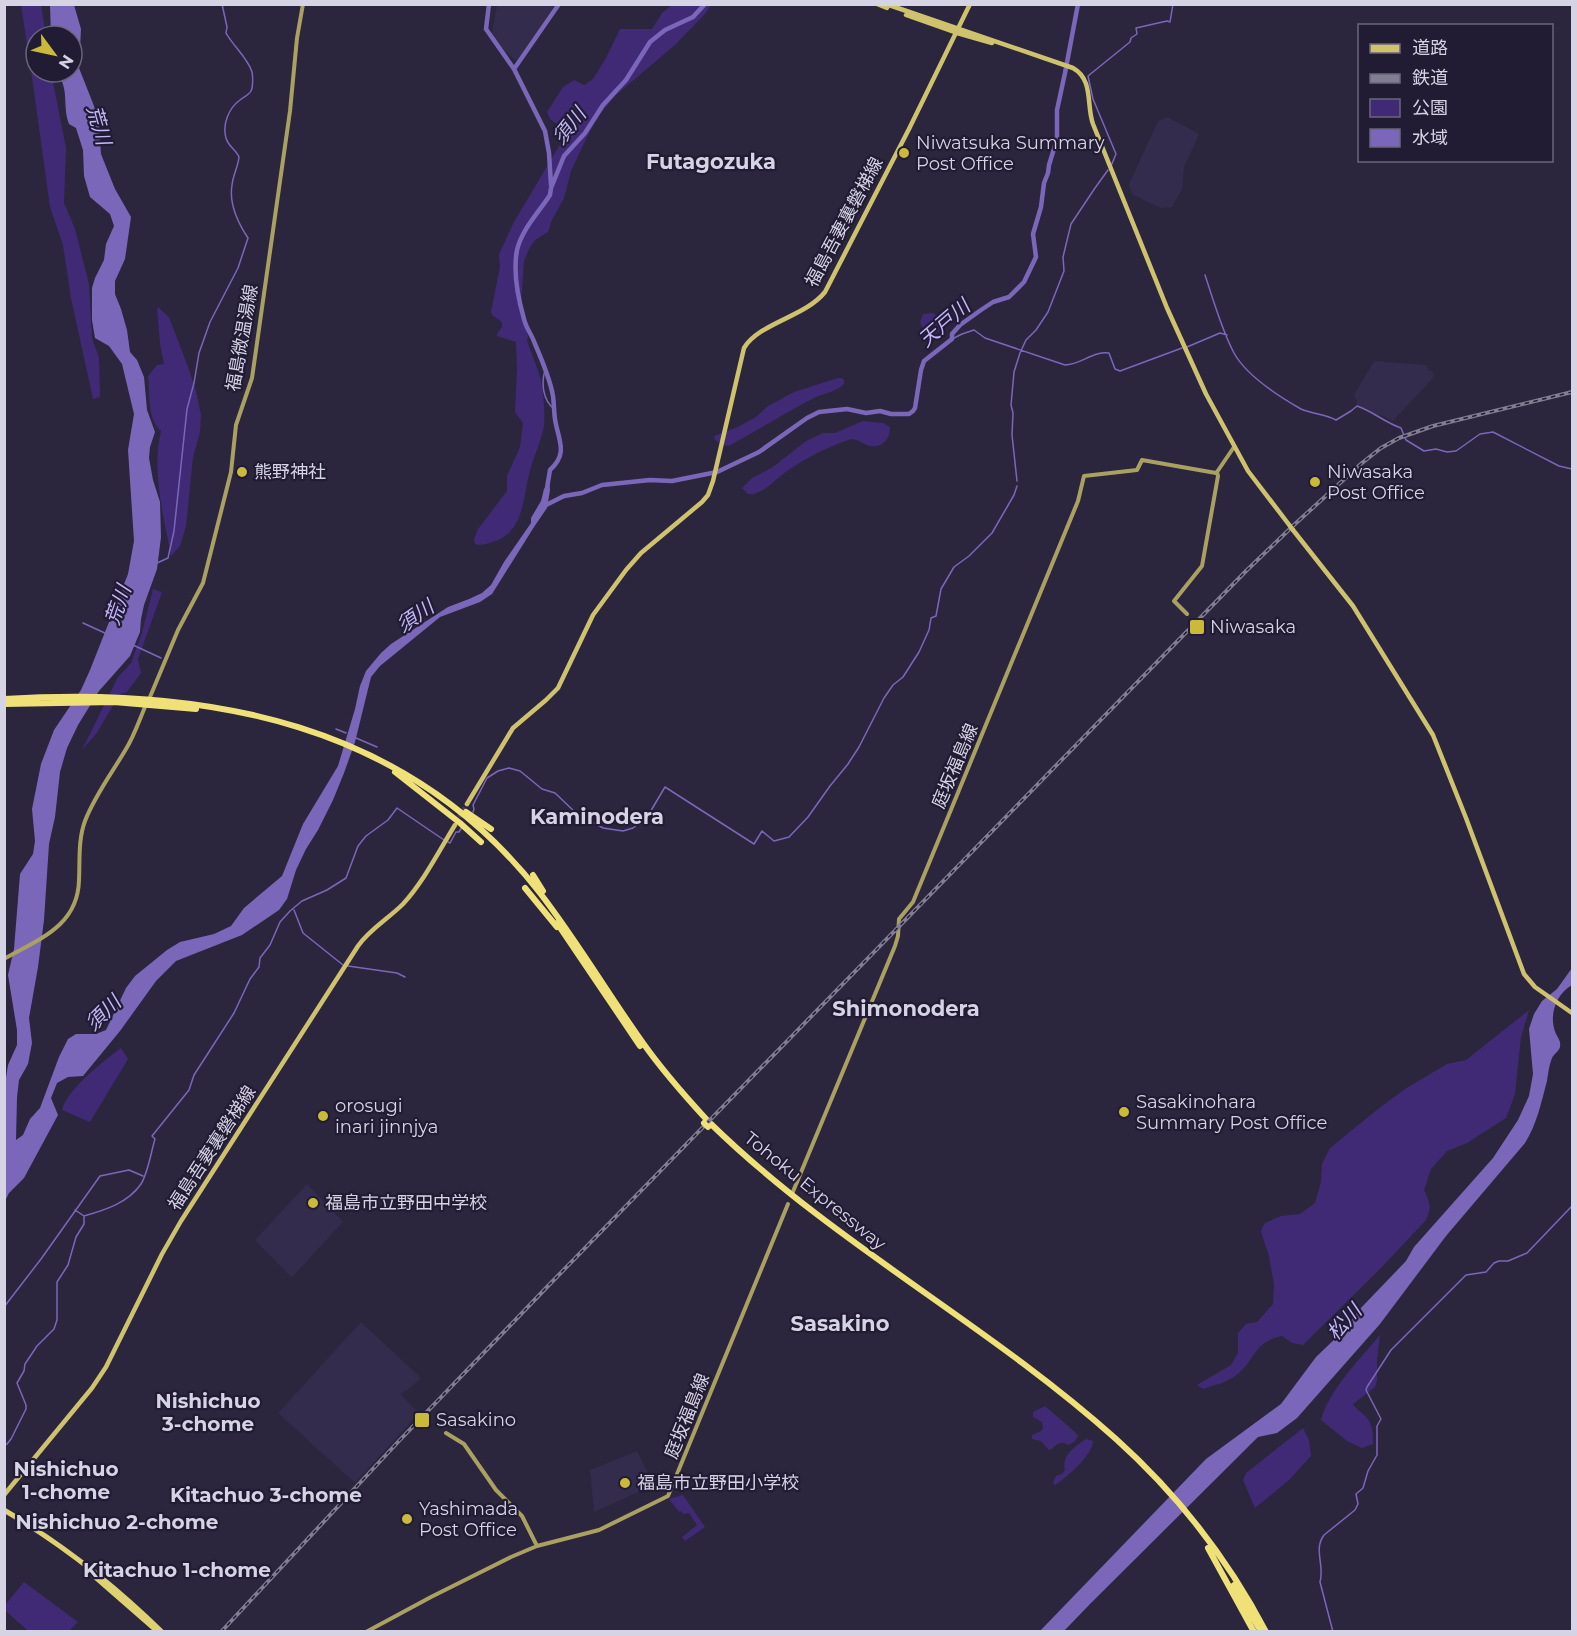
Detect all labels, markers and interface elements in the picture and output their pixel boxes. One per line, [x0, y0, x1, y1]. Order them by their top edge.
north arrow [24, 24, 84, 84]
legend [1358, 24, 1553, 162]
text: 道路 [1412, 37, 1448, 59]
text: N [55, 51, 78, 72]
text: 鉄道 [1412, 67, 1448, 89]
text: 公園 [1412, 97, 1448, 119]
water label: 須川 [547, 101, 592, 149]
water label: 荒川 [82, 102, 117, 149]
text: 水域 [1412, 127, 1448, 149]
place label: Niwatsuka Summary Post Office [916, 132, 1105, 175]
marker: Niwatsuka Summary Post Office [897, 146, 911, 160]
district label: Futagozuka [646, 149, 776, 174]
street label: 福島吾妻裏磐梯線 [800, 153, 888, 291]
street label: 福島微温湯線 [222, 283, 262, 393]
water label: 天戸川 [913, 293, 976, 352]
place label: 熊野神社 [254, 461, 326, 483]
place label: Niwasaka Post Office [1327, 461, 1425, 504]
marker: 熊野神社 [235, 465, 249, 479]
marker: Niwasaka Post Office [1308, 475, 1322, 489]
water label: 荒川 [100, 580, 137, 628]
water label: 須川 [392, 594, 440, 637]
place label: Niwasaka [1210, 616, 1296, 638]
marker: Niwasaka [1188, 618, 1206, 636]
street label: 庭坂福島線 [927, 720, 983, 812]
district label: Kaminodera [530, 804, 664, 829]
water label: 須川 [80, 989, 127, 1036]
district label: Shimonodera [832, 996, 980, 1021]
street label: 福島吾妻裏磐梯線 [164, 1082, 260, 1214]
place label: Sasakinohara Summary Post Office [1136, 1091, 1327, 1134]
place label: orosugi inari jinnjya [335, 1095, 438, 1138]
marker: Sasakinohara Summary Post Office [1117, 1105, 1131, 1119]
marker: orosugi inari jinnjya [316, 1109, 330, 1123]
street label: Tohoku Expressway [740, 1127, 890, 1255]
place label: 福島市立野田中学校 [325, 1192, 487, 1214]
marker: 福島市立野田中学校 [306, 1196, 320, 1210]
water label: 松川 [1322, 1298, 1368, 1345]
district label: Sasakino [791, 1311, 890, 1336]
street label: 庭坂福島線 [660, 1370, 714, 1462]
district label: Nishichuo 3-chome [155, 1389, 261, 1436]
place label: Sasakino [436, 1409, 516, 1431]
marker: Sasakino [413, 1411, 431, 1429]
district label: Nishichuo 1-chome [13, 1457, 119, 1504]
place label: 福島市立野田小学校 [637, 1472, 799, 1494]
marker: 福島市立野田小学校 [618, 1476, 632, 1490]
district label: Kitachuo 3-chome [170, 1483, 362, 1507]
place label: Yashimada Post Office [419, 1498, 518, 1541]
district label: Nishichuo 2-chome [16, 1510, 218, 1534]
marker: Yashimada Post Office [400, 1512, 414, 1526]
district label: Kitachuo 1-chome [83, 1558, 271, 1582]

